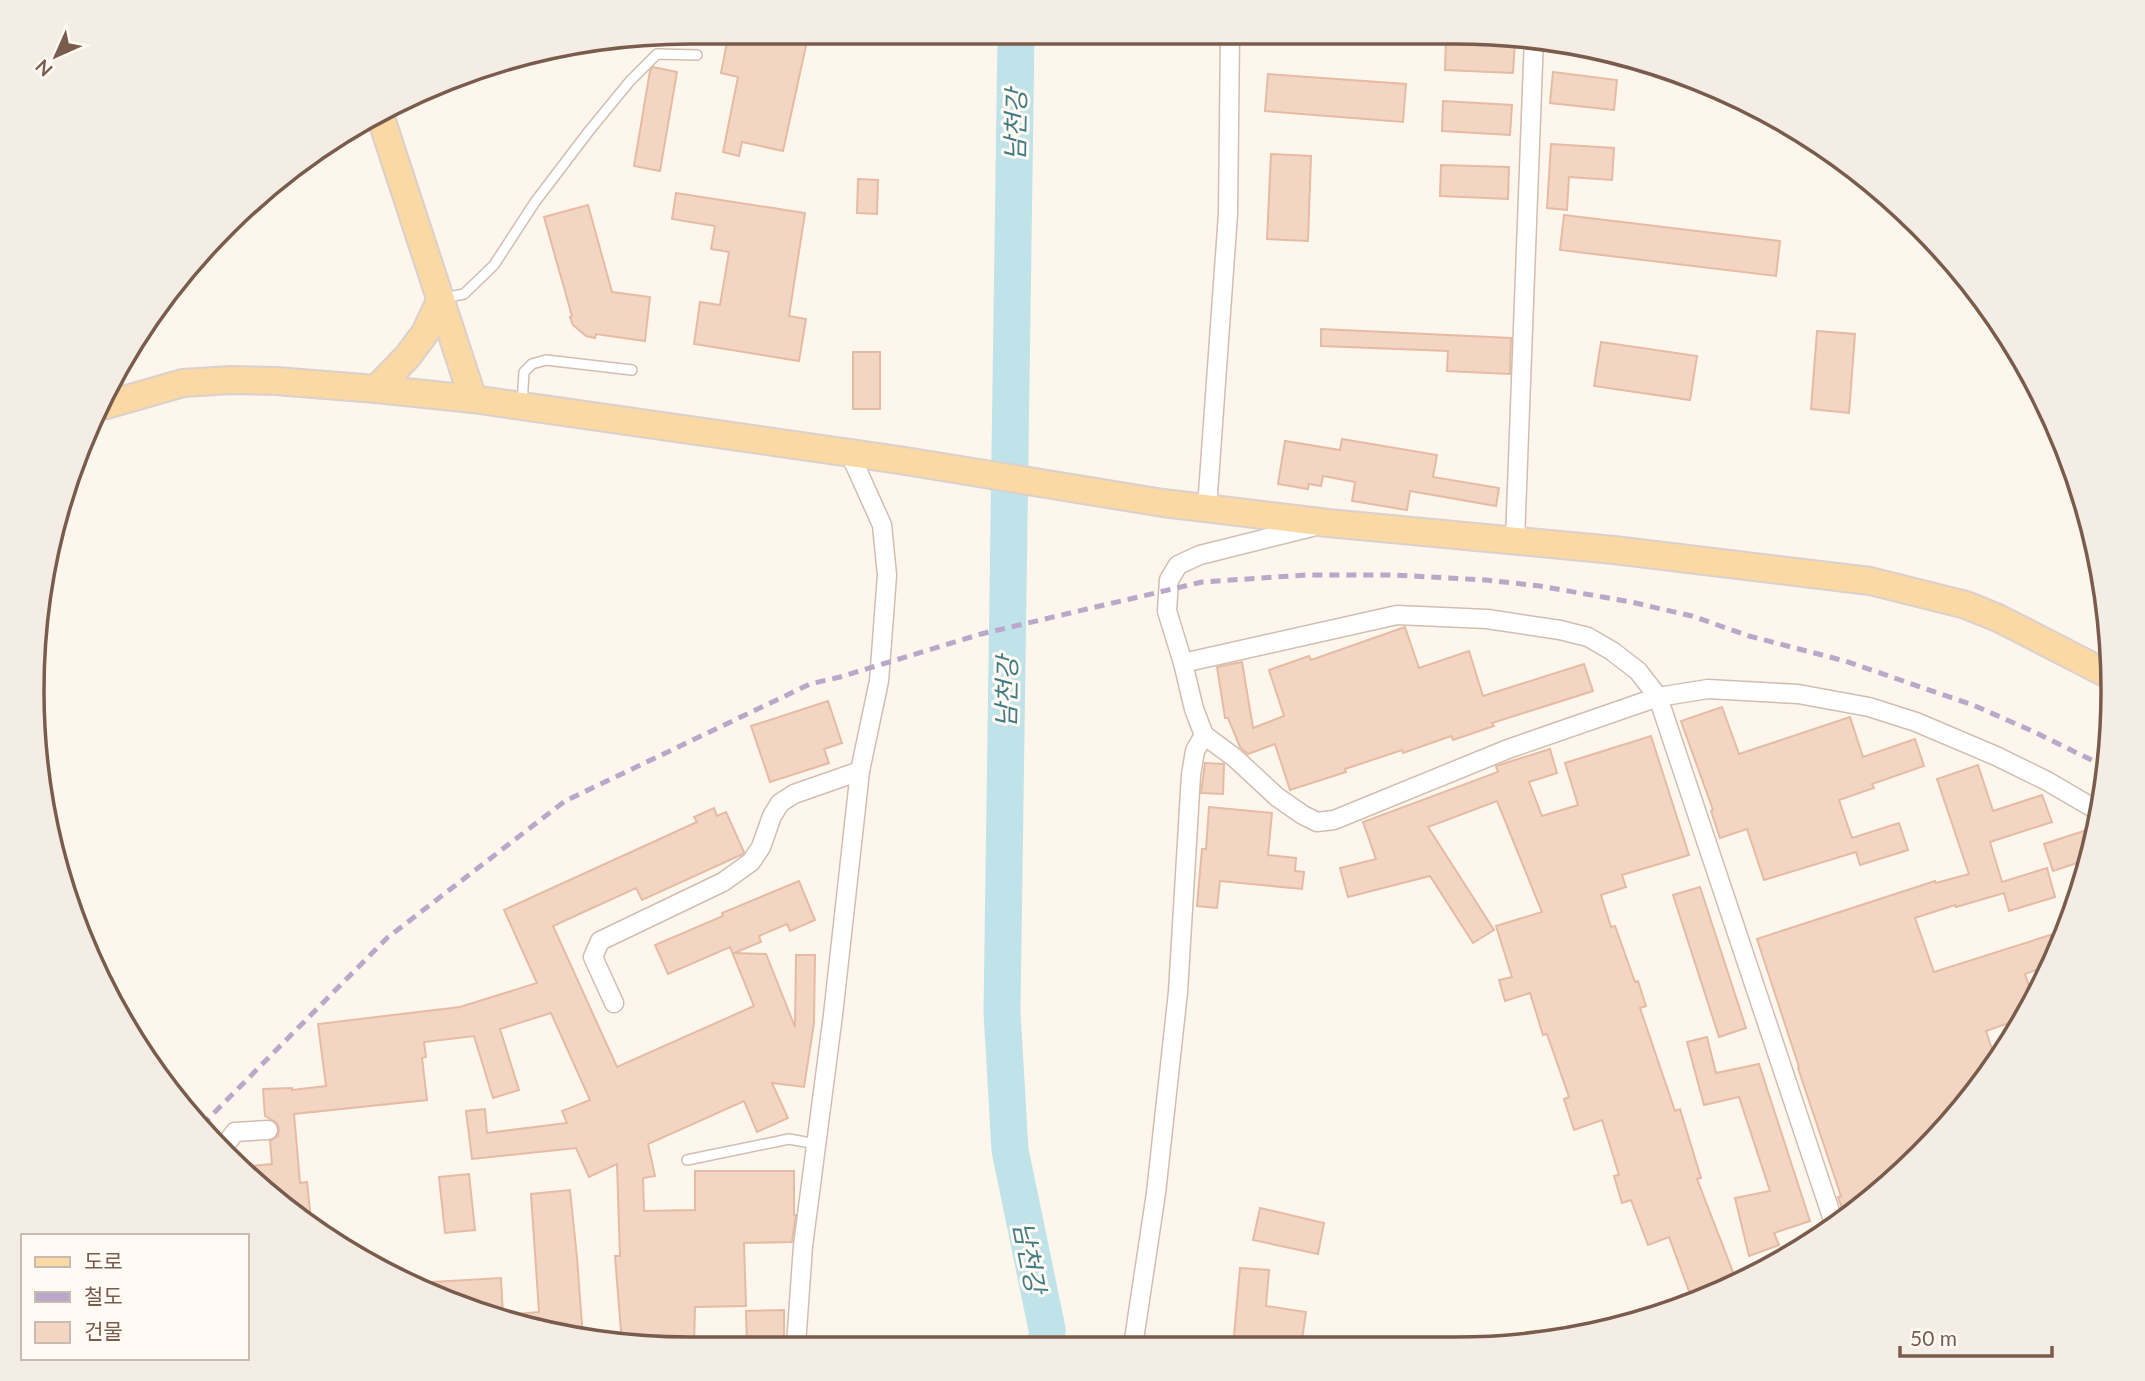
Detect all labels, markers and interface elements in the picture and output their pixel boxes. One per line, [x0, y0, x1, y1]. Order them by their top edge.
north arrow [21, 21, 91, 91]
text: N [30, 55, 57, 82]
water label: 남천강 [998, 86, 1032, 161]
water label: 남천강 [989, 653, 1023, 728]
water label: 남천강 [1007, 1219, 1053, 1298]
legend [21, 1234, 248, 1360]
text: 도로 [84, 1248, 123, 1273]
text: 철도 [84, 1283, 123, 1308]
scale bar [1900, 1314, 2052, 1358]
text: 건물 [84, 1318, 123, 1343]
text: 50 m [1910, 1325, 1957, 1350]

